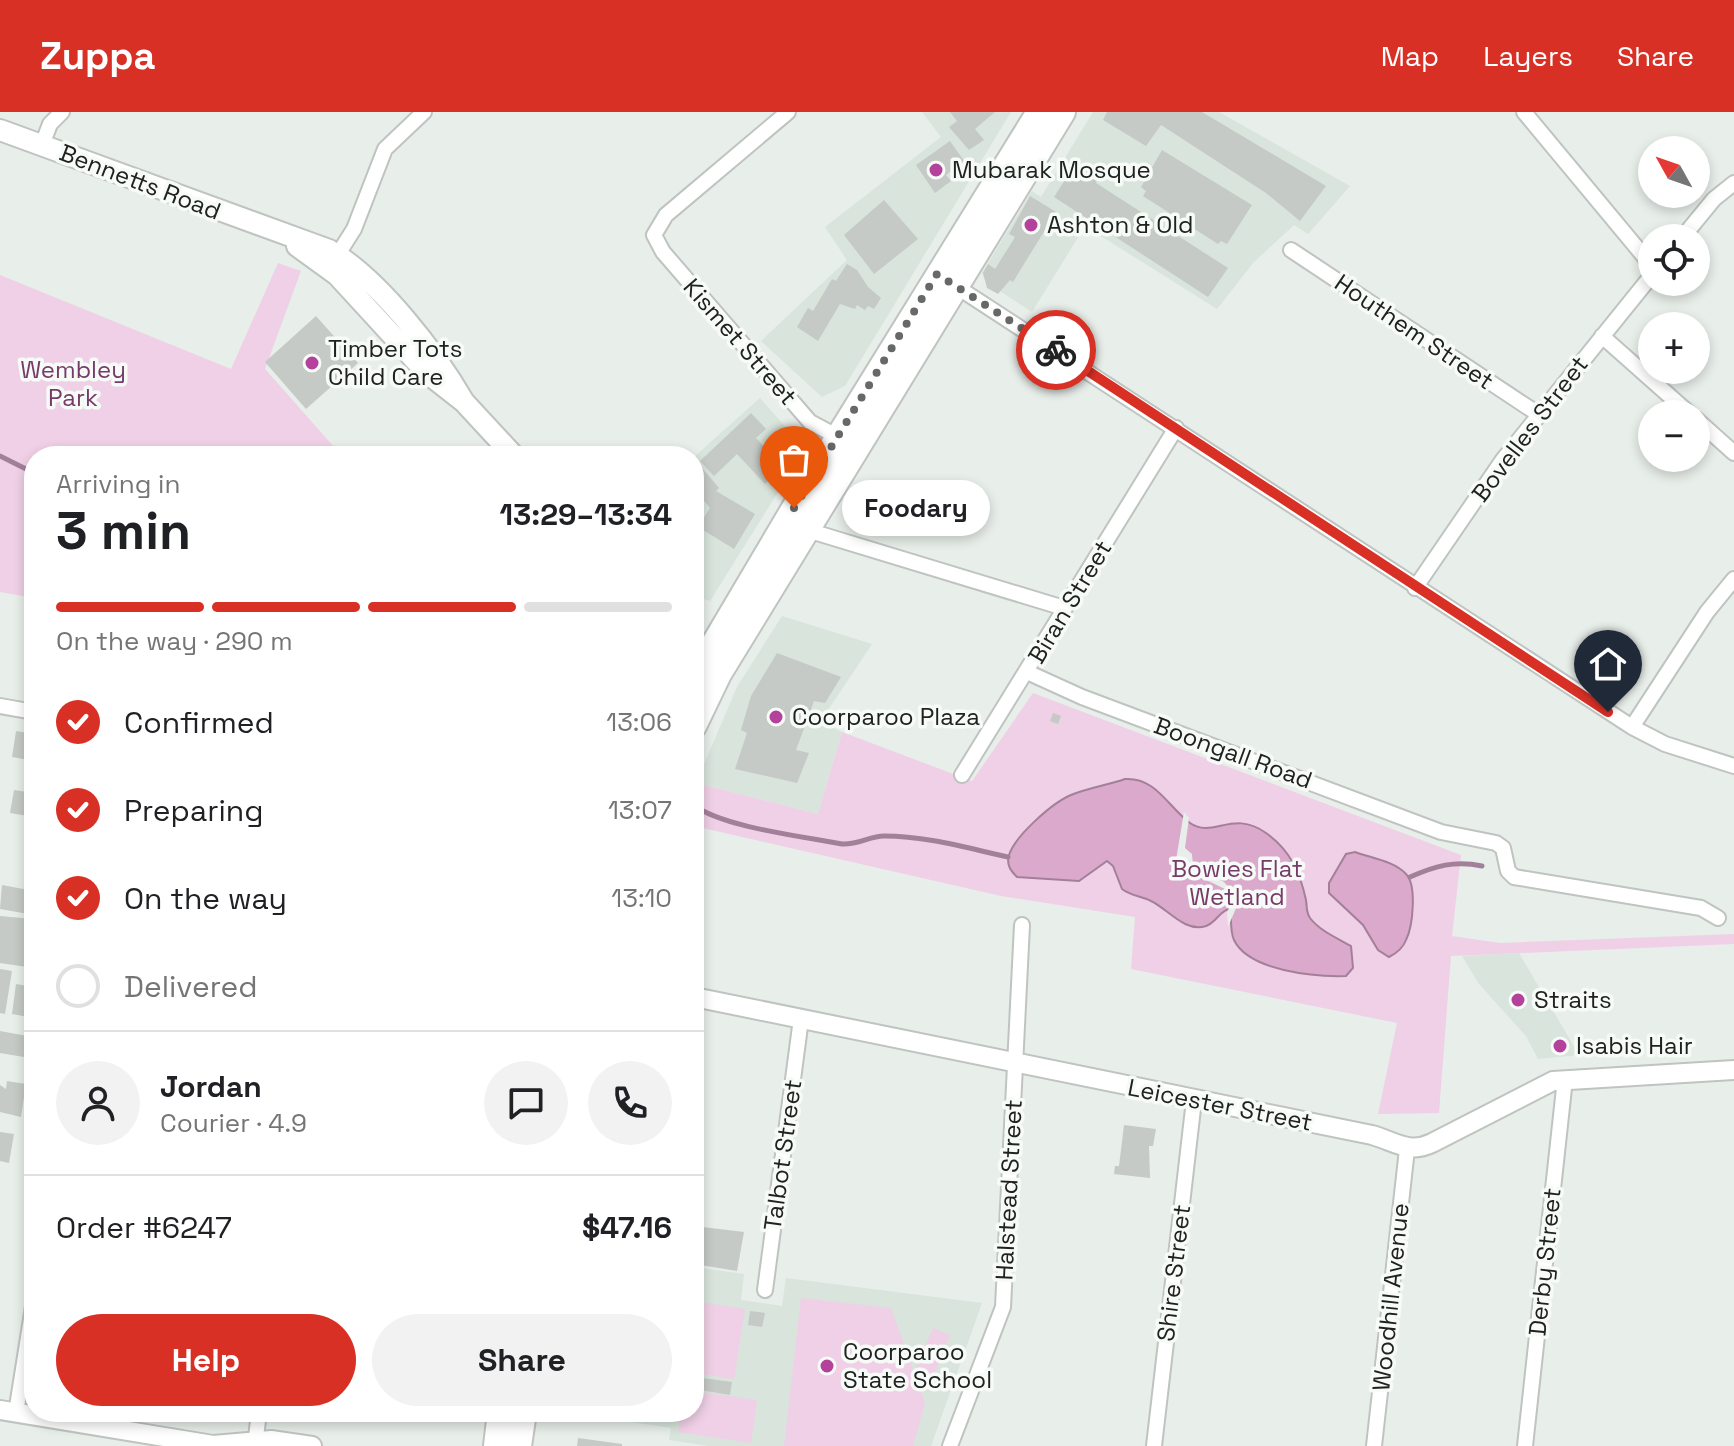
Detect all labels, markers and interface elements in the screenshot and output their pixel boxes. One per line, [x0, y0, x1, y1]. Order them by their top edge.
text: Zuppa [40, 32, 156, 80]
text: Map [1381, 38, 1439, 74]
text: Layers [1483, 38, 1573, 74]
text: Share [1617, 38, 1694, 74]
north arrow [1638, 136, 1710, 208]
map controls [1638, 136, 1710, 472]
street label: Bennetts Road [55, 137, 225, 227]
place label: Mubarak Mosque [952, 154, 1151, 185]
marker: Mubarak Mosque [927, 161, 945, 179]
place label: Ashton & Old [1047, 209, 1194, 240]
marker: Ashton & Old [1022, 216, 1040, 234]
button: locate [1638, 224, 1710, 296]
street label: Houthem Street [1329, 267, 1500, 396]
street label: Kismet Street [677, 272, 804, 411]
courier [1016, 310, 1096, 390]
button: + [1638, 312, 1710, 384]
icon: bike [1034, 328, 1078, 372]
place label: Timber Tots Child Care [328, 333, 462, 392]
street label: Bovelles Street [1465, 349, 1595, 508]
park label: Wembley Park [20, 354, 126, 413]
marker: Timber Tots Child Care [303, 354, 321, 372]
button: − [1638, 400, 1710, 472]
pin [760, 426, 828, 508]
icon: bag [772, 438, 816, 482]
text: Arriving in [56, 467, 180, 501]
callout: Foodary [842, 480, 990, 536]
text: Foodary [864, 491, 968, 525]
text: 13:29–13:34 [499, 495, 672, 534]
text: 3 min [56, 498, 191, 564]
street label: Biran Street [1021, 534, 1118, 669]
text: On the way · 290 m [56, 624, 293, 658]
pin [1574, 630, 1642, 712]
icon: home [1586, 642, 1630, 686]
icon: check [56, 700, 100, 744]
place label: Coorparoo Plaza [792, 701, 980, 732]
text: Confirmed [124, 703, 274, 742]
text: 13:06 [606, 705, 672, 739]
marker: Coorparoo Plaza [767, 708, 785, 726]
street label: Boongall Road [1150, 710, 1317, 796]
icon: check [56, 788, 100, 832]
text: Preparing [124, 791, 263, 830]
text: 13:07 [608, 793, 672, 827]
park label: Bowies Flat Wetland [1171, 853, 1303, 912]
icon: check [56, 876, 100, 920]
text: On the way [124, 879, 287, 918]
text: 13:10 [611, 881, 672, 915]
text: Delivered [124, 967, 258, 1006]
place label: Straits [1534, 984, 1612, 1015]
marker: Straits [1509, 991, 1527, 1009]
place label: Isabis Hair [1576, 1030, 1693, 1061]
marker: Isabis Hair [1551, 1037, 1569, 1055]
button: person [56, 1061, 140, 1145]
button: chat [484, 1061, 568, 1145]
button: phone [588, 1061, 672, 1145]
text: Jordan [160, 1067, 262, 1106]
street label: Leicester Street [1125, 1071, 1315, 1138]
street label: Talbot Street [757, 1077, 808, 1232]
street label: Halstead Street [988, 1099, 1029, 1281]
text: Courier · 4.9 [160, 1106, 307, 1140]
street label: Derby Street [1521, 1186, 1568, 1338]
street label: Woodhill Avenue [1365, 1201, 1416, 1392]
street label: Shire Street [1150, 1203, 1197, 1343]
text: Order #6247 [56, 1208, 232, 1247]
text: $47.16 [582, 1208, 672, 1247]
button: Help [56, 1314, 356, 1406]
button: Share [372, 1314, 672, 1406]
place label: Coorparoo State School [843, 1336, 992, 1395]
marker: Coorparoo State School [818, 1357, 836, 1375]

